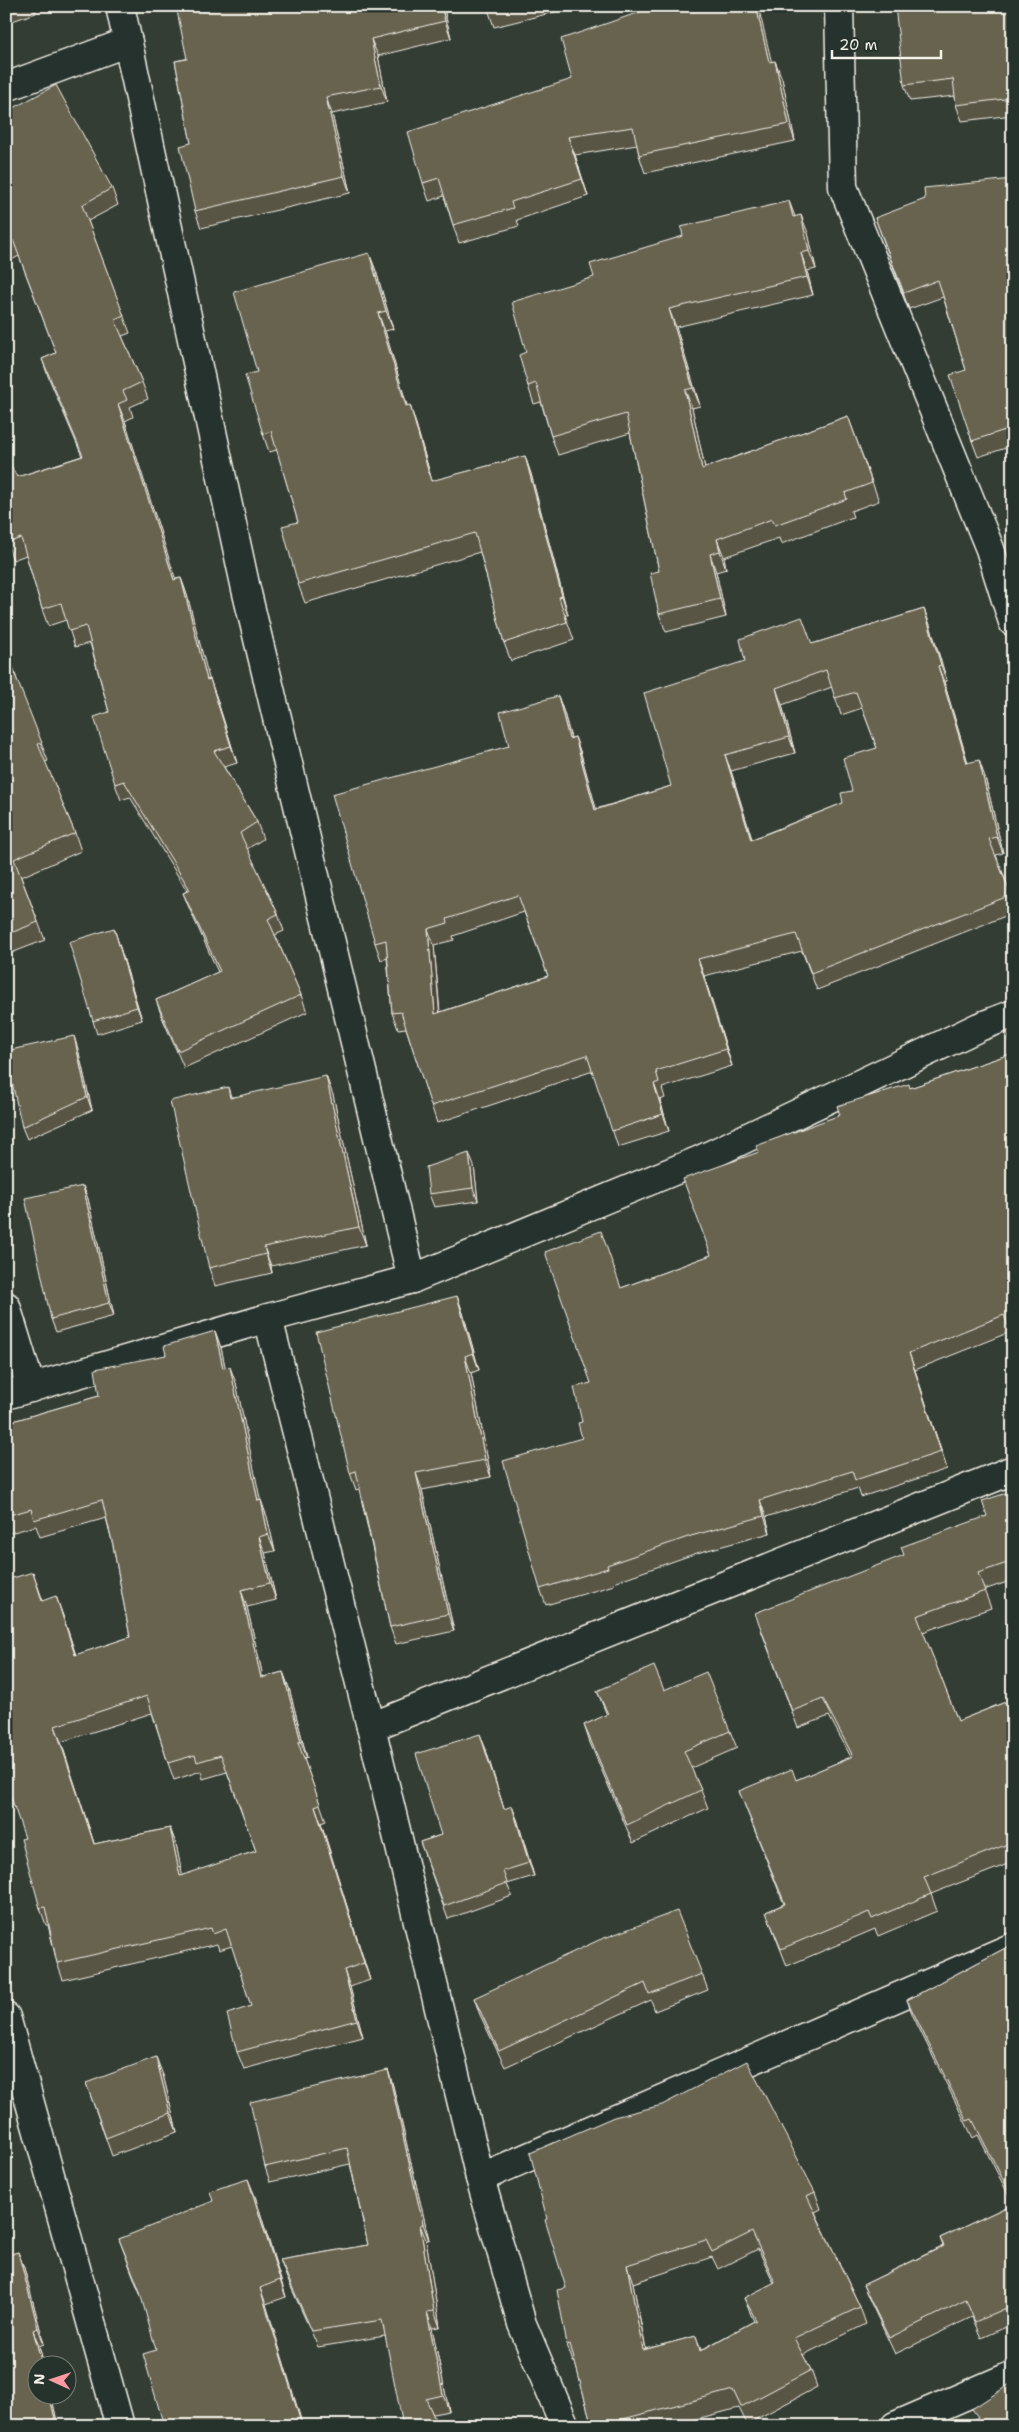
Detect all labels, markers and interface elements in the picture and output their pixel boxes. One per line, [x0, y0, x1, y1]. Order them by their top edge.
scale bar [832, 28, 940, 60]
text: 20 m [839, 35, 878, 55]
north arrow [28, 2354, 78, 2404]
text: N [30, 2373, 48, 2385]

